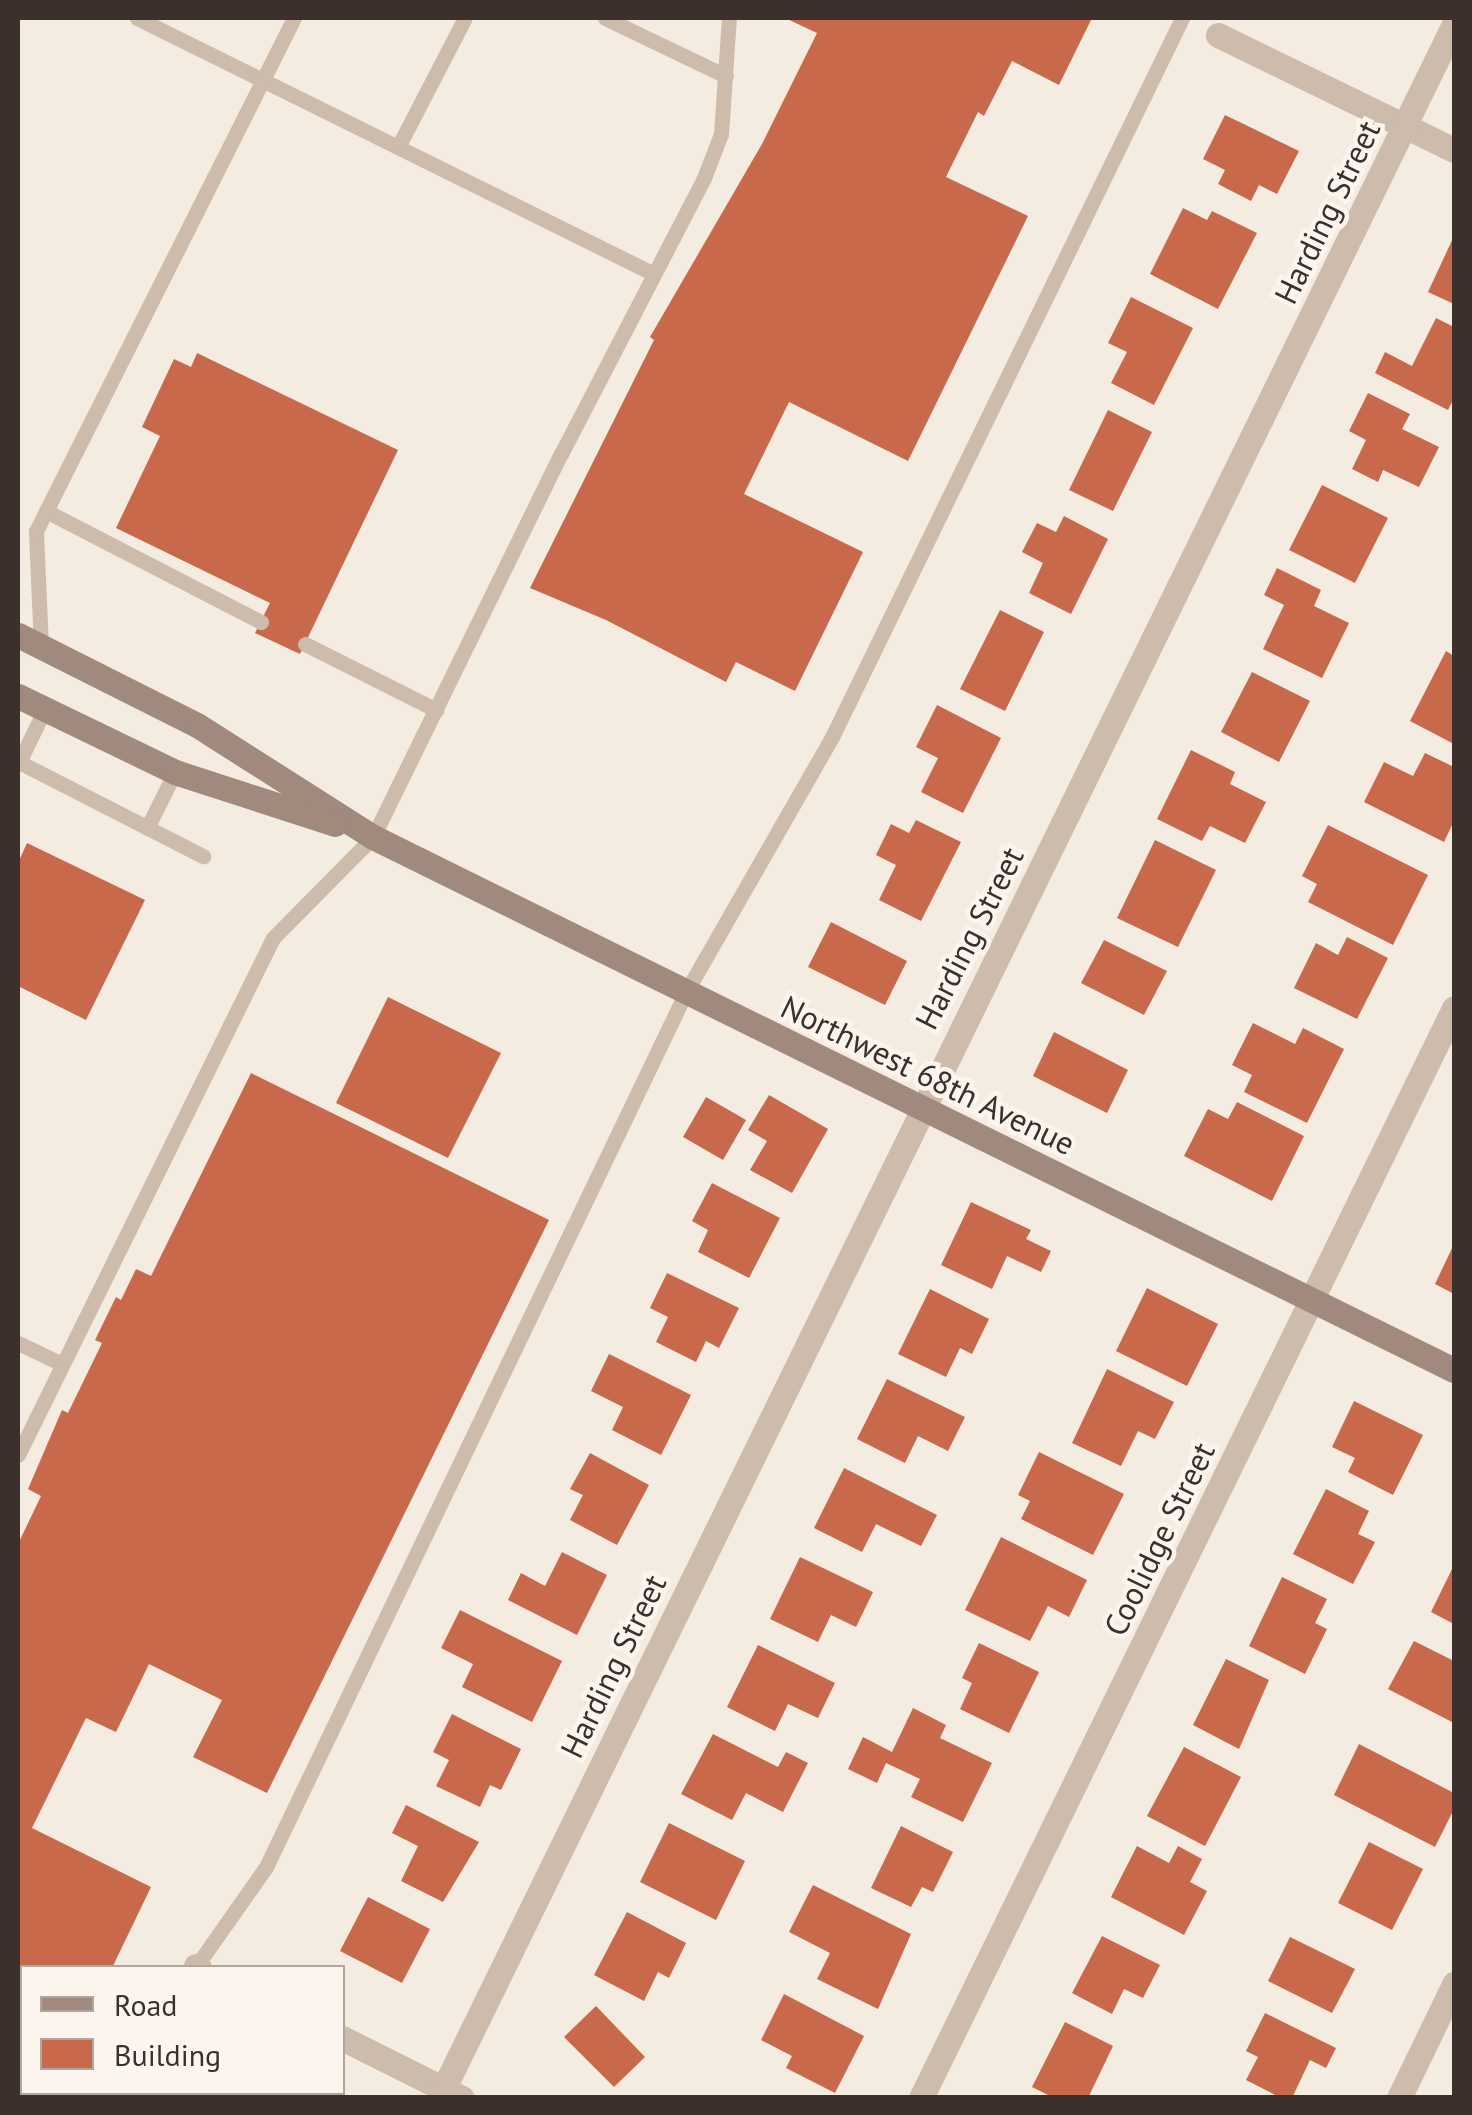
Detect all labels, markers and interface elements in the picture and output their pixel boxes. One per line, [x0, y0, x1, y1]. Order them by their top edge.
street label: Harding Street [1266, 114, 1388, 310]
street label: Harding Street [907, 841, 1031, 1035]
street label: Northwest 68th Avenue [774, 987, 1082, 1163]
street label: Coolidge Street [1096, 1436, 1222, 1642]
street label: Harding Street [552, 1568, 674, 1764]
legend [20, 1965, 345, 2095]
text: Road [114, 1985, 178, 2024]
text: Building [114, 2035, 221, 2074]

